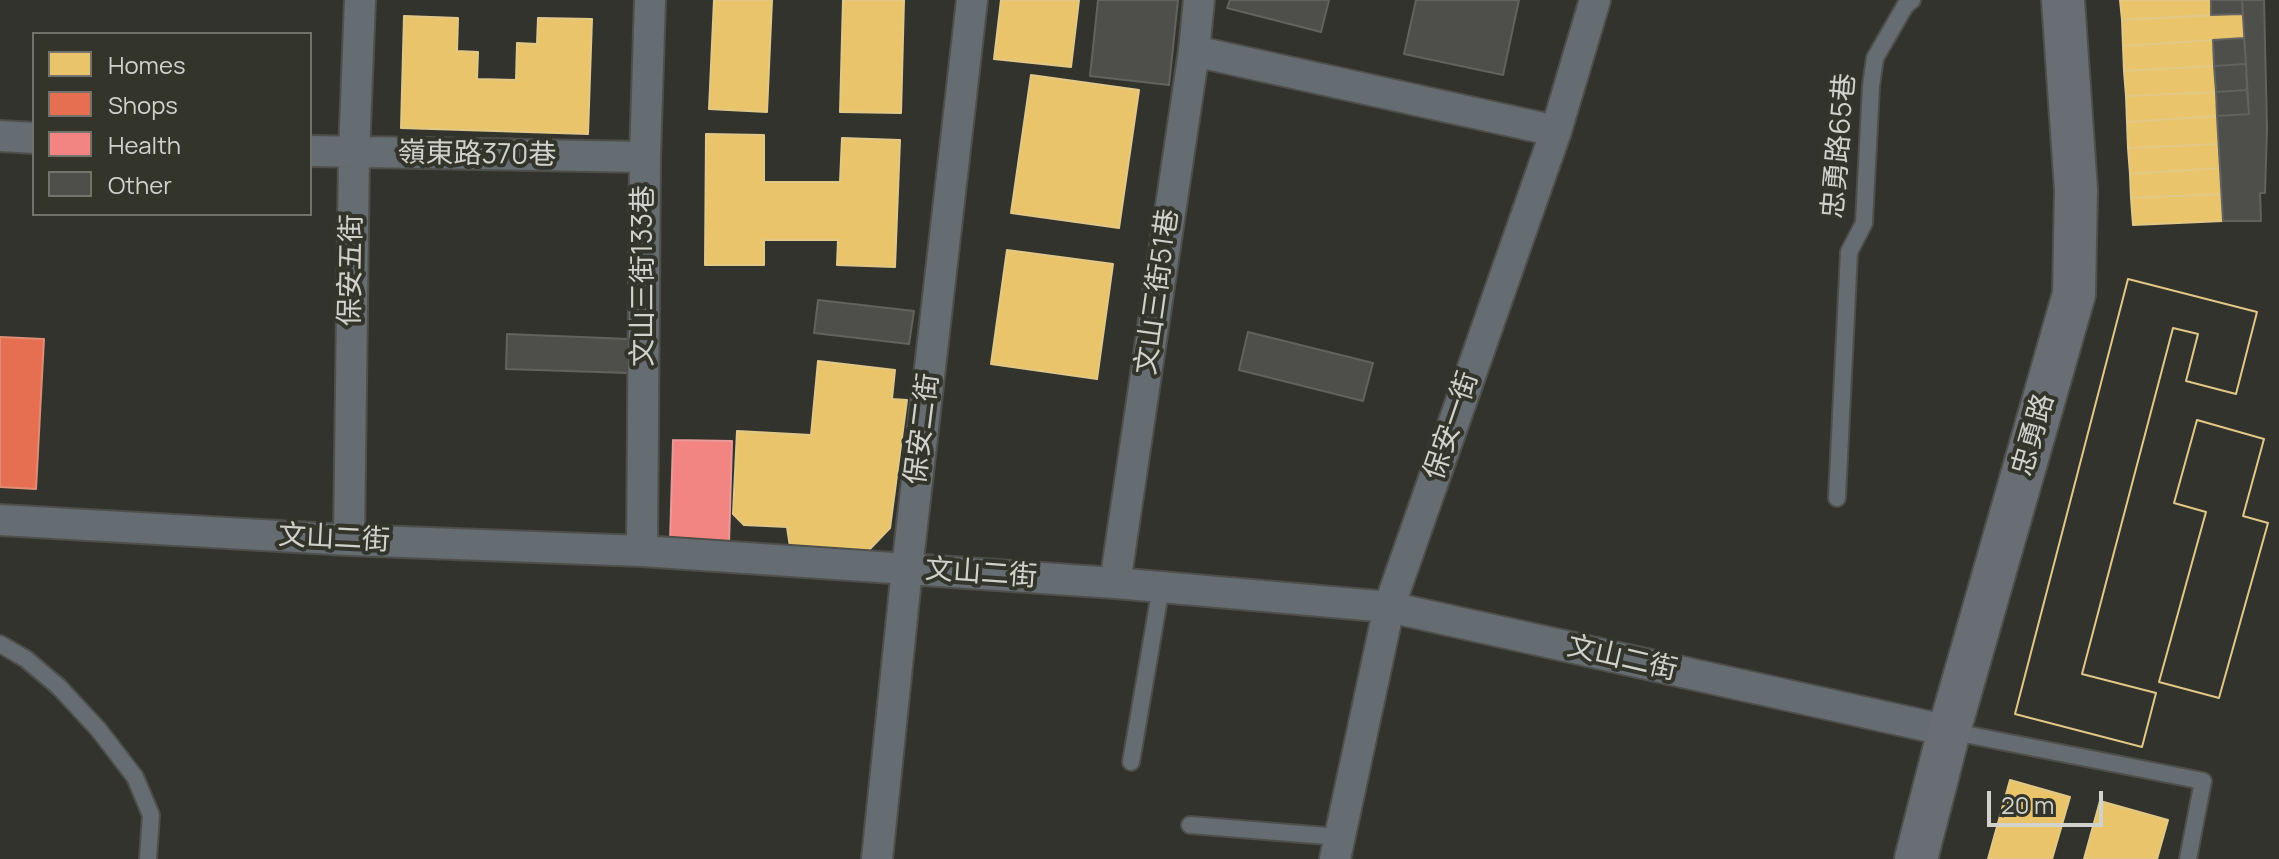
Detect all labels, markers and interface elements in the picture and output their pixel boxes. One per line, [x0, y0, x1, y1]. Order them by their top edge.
legend [32, 32, 312, 216]
text: Homes [108, 48, 186, 81]
street label: 忠勇路65巷 [1817, 72, 1863, 220]
text: Shops [108, 88, 178, 121]
text: Health [108, 128, 181, 161]
street label: 嶺東路370巷 [397, 137, 557, 173]
text: Other [108, 168, 172, 201]
street label: 文山三街133巷 [627, 185, 661, 367]
street label: 文山三街51巷 [1130, 207, 1186, 377]
street label: 保安五街 [334, 214, 370, 326]
street label: 保安一街 [1418, 368, 1486, 484]
street label: 保安二街 [900, 371, 946, 487]
street label: 忠勇路 [2006, 390, 2062, 480]
street label: 文山二街 [277, 519, 391, 559]
street label: 文山二街 [924, 553, 1038, 595]
street label: 文山二街 [1564, 630, 1680, 688]
scale bar [1991, 775, 2107, 825]
text: 20 m [2001, 788, 2054, 821]

